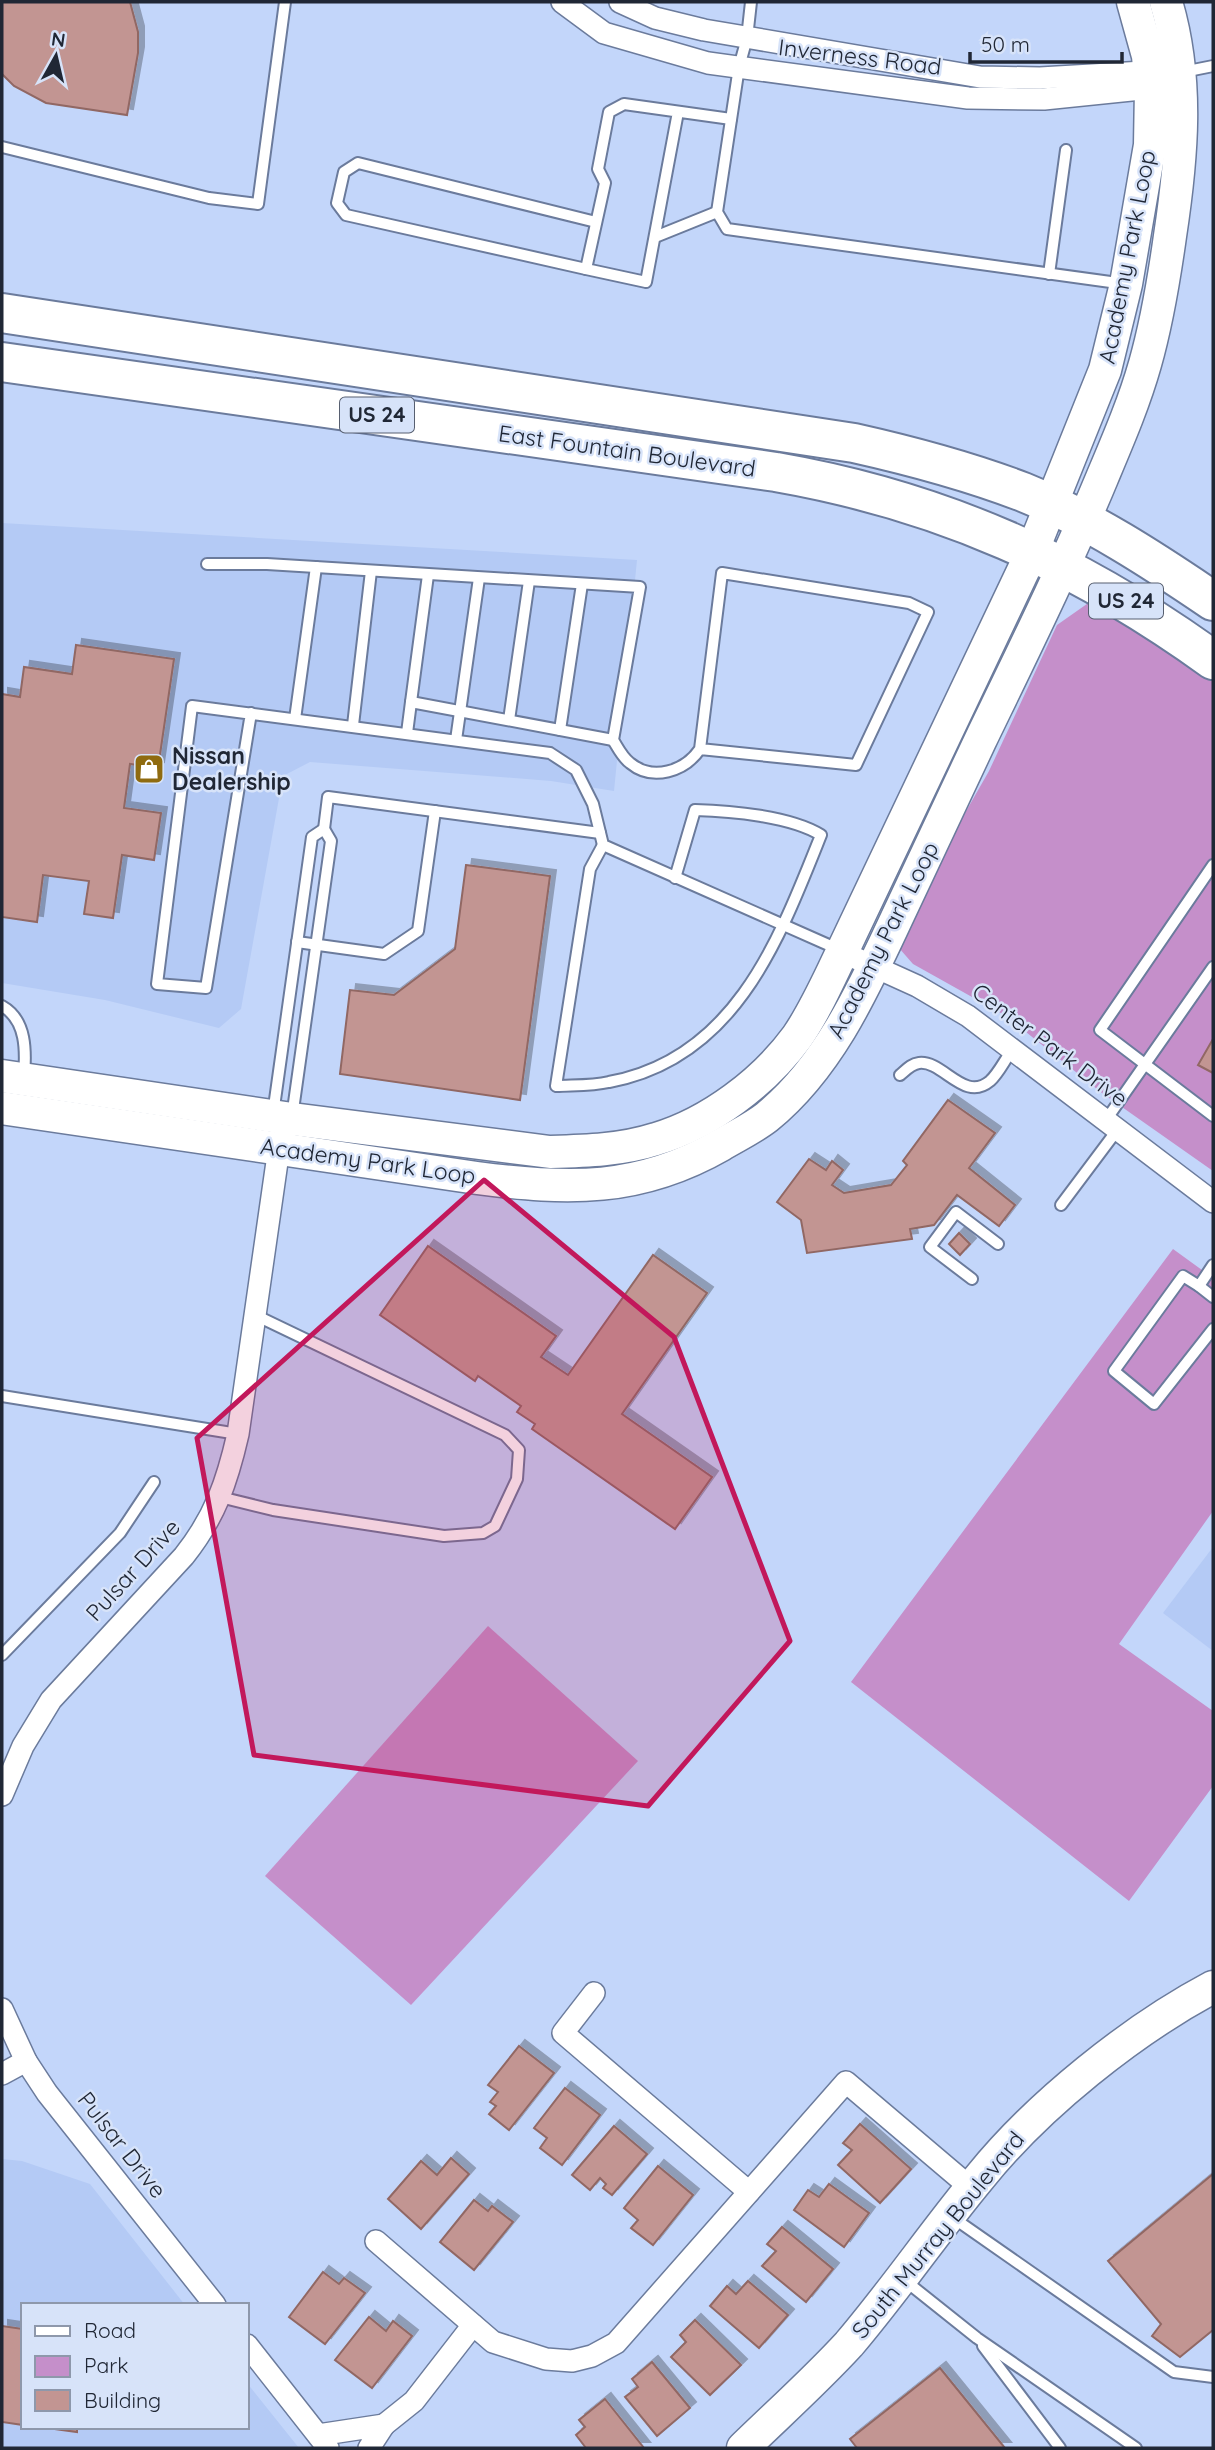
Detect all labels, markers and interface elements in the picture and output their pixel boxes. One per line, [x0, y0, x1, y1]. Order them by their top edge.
north arrow [21, 21, 91, 91]
scale bar [970, 21, 1122, 65]
text: N [50, 26, 67, 52]
text: 50 m [981, 31, 1030, 57]
street label: Inverness Road [777, 32, 943, 81]
street label: Academy Park Loop [1092, 148, 1161, 366]
road number: US 24 [340, 398, 414, 432]
street label: East Fountain Boulevard [497, 418, 757, 483]
road number: US 24 [1089, 584, 1163, 618]
place label: Nissan Dealership [172, 741, 291, 796]
shop icon: Nissan Dealership [132, 752, 166, 786]
street label: Academy Park Loop [820, 837, 945, 1043]
street label: Center Park Drive [967, 977, 1134, 1113]
street label: Academy Park Loop [259, 1131, 477, 1190]
street label: Pulsar Drive [79, 1513, 186, 1627]
street label: Pulsar Drive [72, 2086, 173, 2204]
street label: South Murray Boulevard [845, 2125, 1030, 2344]
legend [21, 2303, 248, 2429]
text: Road [84, 2317, 136, 2343]
text: Park [84, 2352, 128, 2378]
text: Building [84, 2387, 161, 2413]

